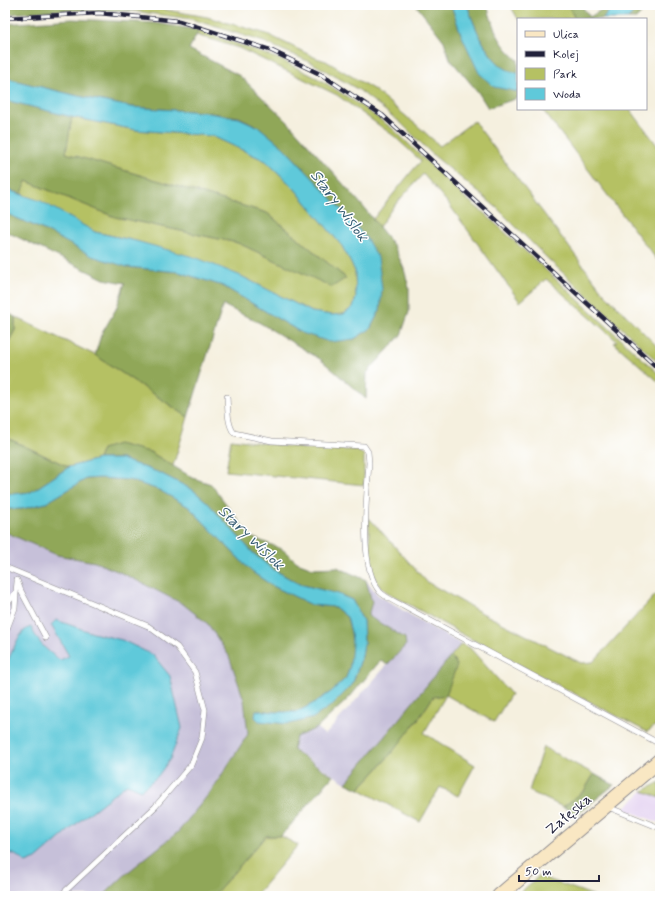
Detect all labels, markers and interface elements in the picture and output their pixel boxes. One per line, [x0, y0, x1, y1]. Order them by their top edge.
legend [517, 18, 647, 110]
text: Ulica [553, 27, 579, 43]
text: Kolej [553, 47, 579, 63]
text: Park [553, 67, 577, 83]
text: Woda [553, 87, 581, 103]
water label: Stary Wislok [305, 166, 373, 247]
water label: Stary Wislok [213, 501, 289, 576]
street label: Załęska [542, 790, 596, 840]
scale bar [519, 857, 599, 883]
text: 50 m [525, 864, 552, 880]

